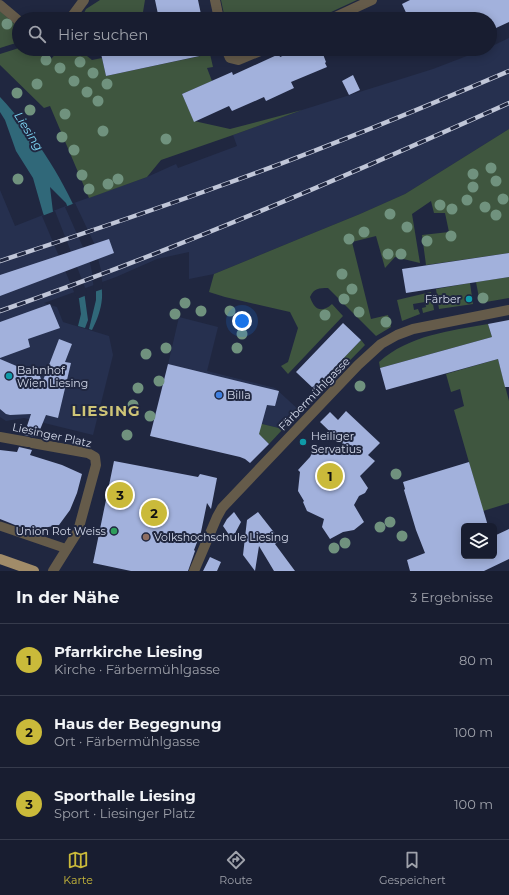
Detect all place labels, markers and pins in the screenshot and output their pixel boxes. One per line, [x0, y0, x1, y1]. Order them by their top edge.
place label: Färber [425, 292, 461, 306]
marker: Färber [464, 294, 474, 304]
place label: Bahnhof Wien Liesing [17, 363, 88, 390]
marker: Bahnhof Wien Liesing [4, 371, 14, 381]
place label: Billa [227, 388, 251, 402]
marker: Billa [214, 390, 224, 400]
place label: Heiliger Servatius [311, 429, 362, 456]
marker: Heiliger Servatius [298, 437, 308, 447]
pin: 1 [317, 461, 343, 491]
pin: 3 [107, 480, 133, 510]
pin: 2 [141, 498, 167, 528]
place label: Union Rot Weiss [16, 524, 107, 538]
marker: Union Rot Weiss [109, 526, 119, 536]
place label: Volkshochschule Liesing [154, 530, 289, 544]
marker: Volkshochschule Liesing [141, 532, 151, 542]

